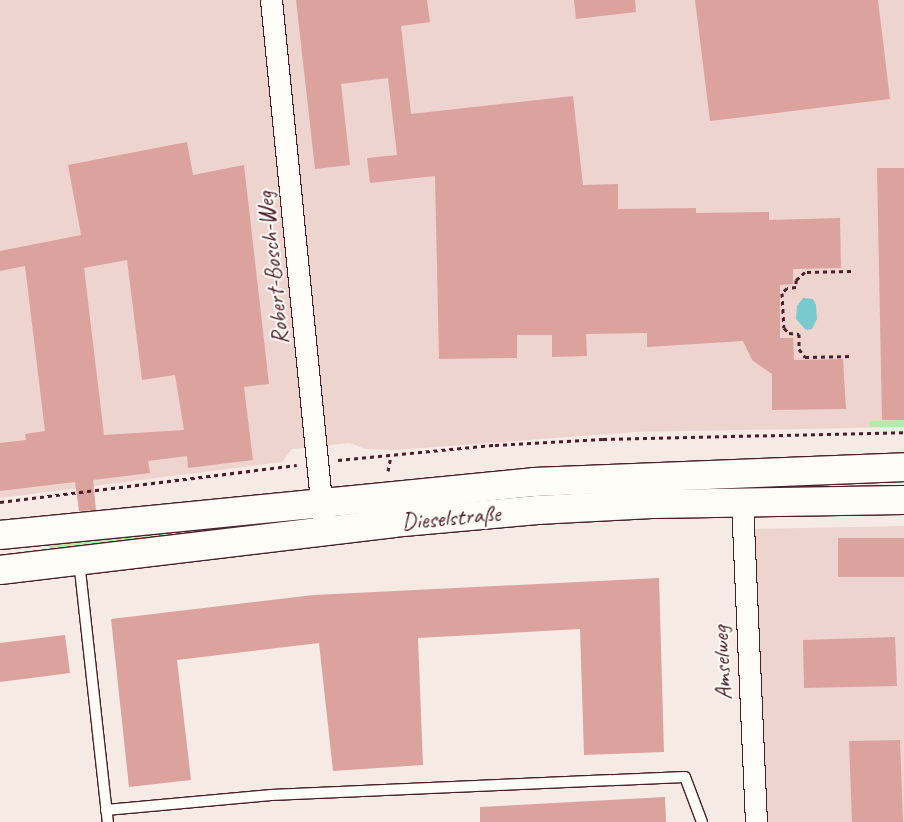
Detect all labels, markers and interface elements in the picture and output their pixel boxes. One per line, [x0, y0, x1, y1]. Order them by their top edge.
street label: Robert-Bosch-Weg [251, 190, 295, 346]
street label: Dieselstraße [400, 499, 502, 537]
street label: Amselweg [706, 625, 738, 701]

